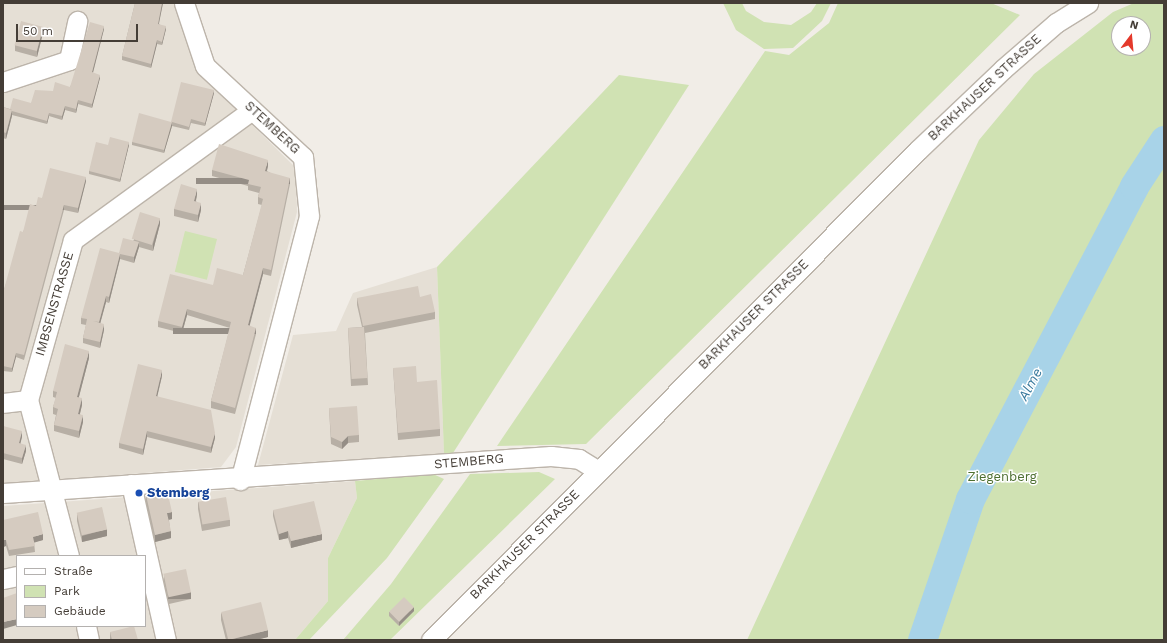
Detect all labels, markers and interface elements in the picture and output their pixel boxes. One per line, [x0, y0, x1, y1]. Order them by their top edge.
scale bar [18, 16, 140, 42]
north arrow [1111, 16, 1151, 56]
text: N [1128, 18, 1140, 32]
text: 50 m [23, 24, 53, 38]
street label: BARKHAUSER STRASSE [925, 32, 1045, 144]
street label: STEMBERG [241, 98, 303, 158]
street label: IMBSENSTRASSE [33, 250, 77, 358]
street label: BARKHAUSER STRASSE [696, 257, 812, 373]
water label: Alme [1015, 365, 1045, 403]
street label: STEMBERG [433, 451, 505, 473]
park label: Ziegenberg [967, 469, 1037, 485]
place label: Stemberg [147, 485, 209, 501]
street label: BARKHAUSER STRASSE [467, 487, 583, 603]
marker: Stemberg [134, 488, 144, 498]
legend [16, 555, 146, 627]
text: Straße [54, 564, 93, 578]
text: Park [54, 584, 80, 598]
text: Gebäude [54, 604, 106, 618]

